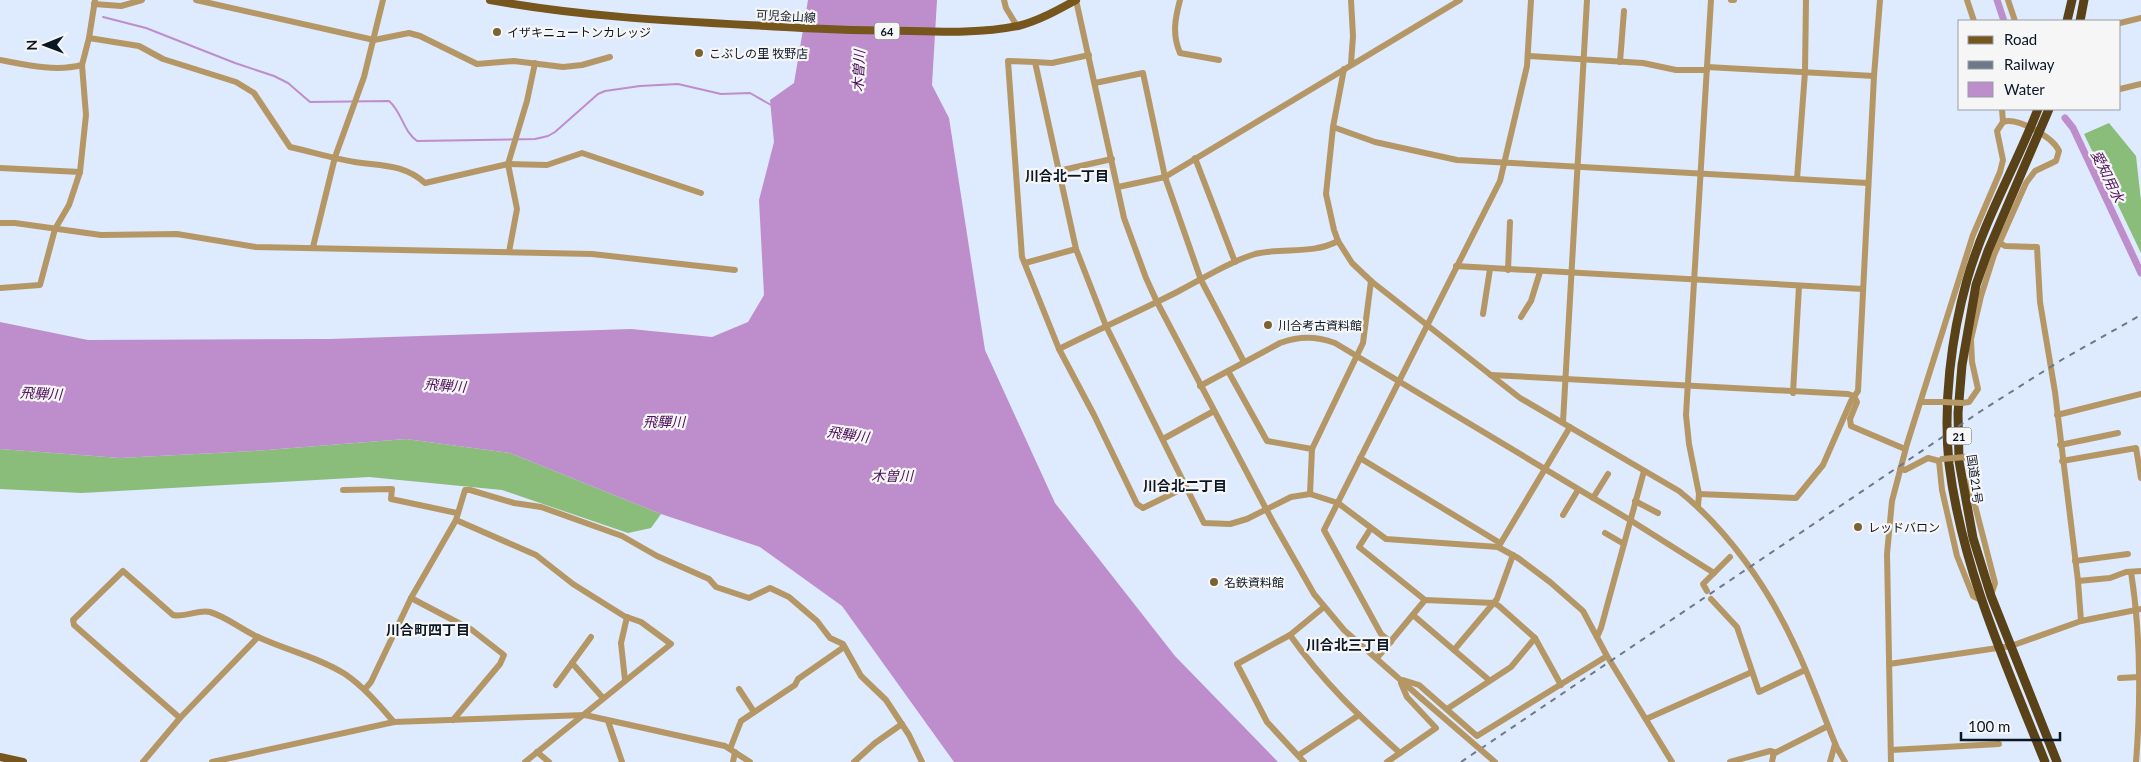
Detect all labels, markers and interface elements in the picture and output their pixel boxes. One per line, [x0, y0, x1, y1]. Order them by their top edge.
street label: 可児金山線 [756, 7, 816, 25]
north arrow [20, 20, 70, 70]
legend [1958, 20, 2121, 110]
road number: 64 [874, 22, 900, 40]
place label: イザキニュートンカレッジ [507, 25, 651, 40]
marker: イザキニュートンカレッジ [491, 26, 503, 38]
text: Road [2004, 30, 2037, 48]
text: N [23, 40, 40, 51]
place label: こぶしの里 牧野店 [709, 46, 808, 61]
marker: こぶしの里 牧野店 [693, 47, 705, 59]
water label: 木曽川 [848, 48, 868, 92]
text: Railway [2004, 55, 2055, 73]
text: Water [2004, 80, 2045, 98]
water label: 愛知用水 [2088, 147, 2129, 207]
district label: 川合北一丁目 [1025, 167, 1109, 184]
place label: 川合考古資料館 [1278, 318, 1362, 333]
marker: 川合考古資料館 [1262, 319, 1274, 331]
water label: 飛騨川 [423, 375, 469, 395]
water label: 飛騨川 [20, 383, 64, 403]
water label: 飛驒川 [643, 413, 687, 430]
water label: 飛騨川 [826, 423, 872, 446]
road number: 21 [1946, 428, 1972, 444]
street label: 国道21号 [1964, 453, 1986, 505]
water label: 木曽川 [871, 467, 915, 484]
district label: 川合北二丁目 [1143, 477, 1227, 494]
place label: レッドバロン [1868, 520, 1940, 535]
marker: レッドバロン [1852, 521, 1864, 533]
place label: 名鉄資料館 [1224, 575, 1284, 590]
marker: 名鉄資料館 [1208, 576, 1220, 588]
district label: 川合町四丁目 [386, 621, 470, 638]
district label: 川合北三丁目 [1306, 636, 1390, 653]
scale bar [1961, 710, 2060, 742]
text: 100 m [1968, 717, 2010, 735]

